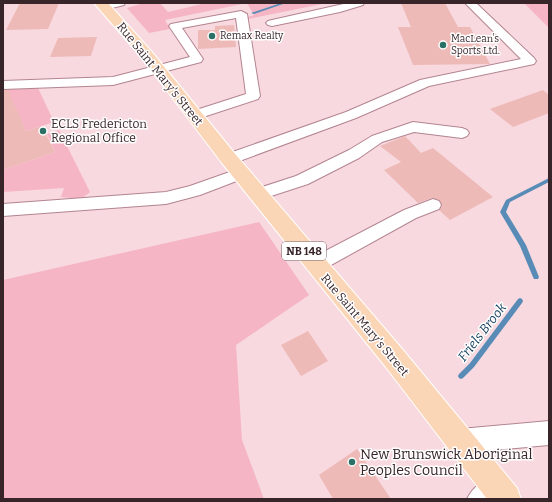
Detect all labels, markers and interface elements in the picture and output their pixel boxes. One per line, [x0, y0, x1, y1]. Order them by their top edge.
street label: Rue Saint Mary's Street [114, 20, 206, 129]
place label: Remax Realty [220, 30, 284, 42]
marker: Remax Realty [207, 31, 217, 41]
place label: MacLean's Sports Ltd. [451, 33, 500, 57]
marker: MacLean's Sports Ltd. [438, 40, 448, 50]
place label: ECLS Fredericton Regional Office [51, 117, 147, 145]
marker: ECLS Fredericton Regional Office [38, 126, 48, 136]
road number: NB 148 [282, 242, 326, 260]
street label: Rue Saint Mary's Street [318, 271, 412, 379]
water label: Friels Brook [455, 299, 510, 364]
place label: New Brunswick Aboriginal Peoples Council [360, 446, 533, 479]
marker: New Brunswick Aboriginal Peoples Council [347, 457, 357, 467]

